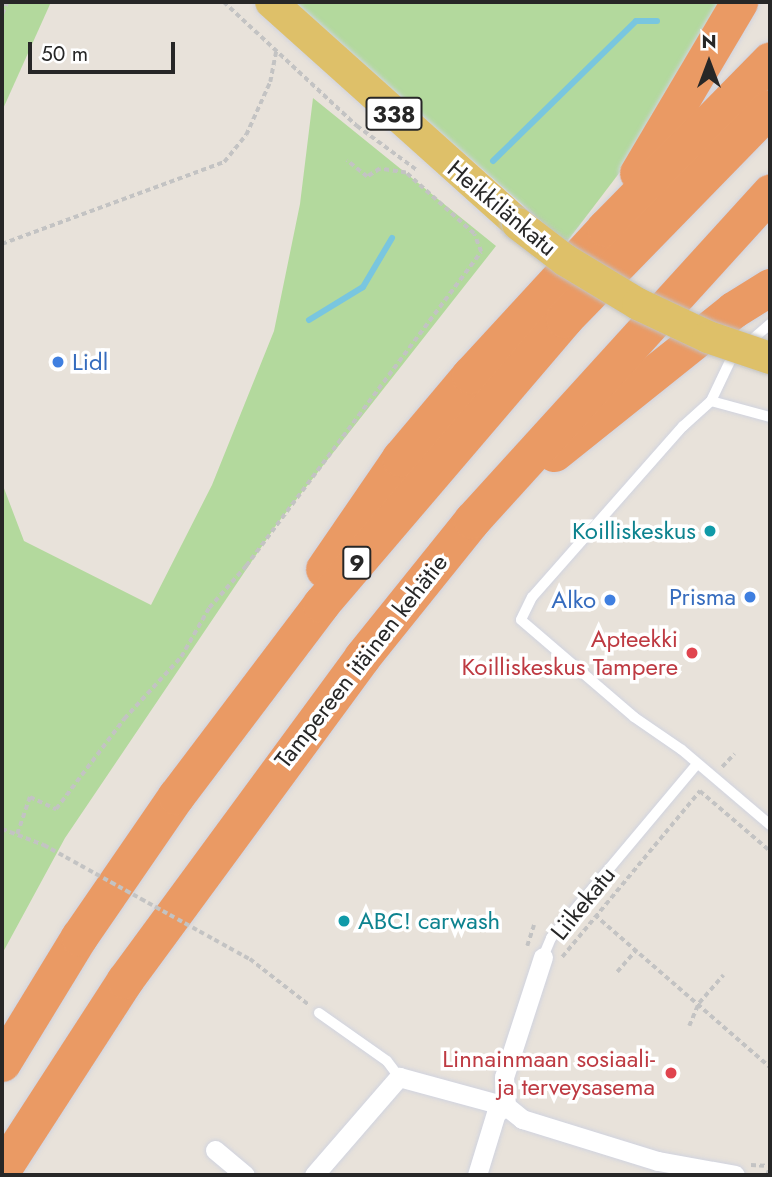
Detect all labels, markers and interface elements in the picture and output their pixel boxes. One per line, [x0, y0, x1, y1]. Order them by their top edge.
scale bar [32, 28, 178, 72]
north arrow [674, 28, 744, 98]
text: N [701, 28, 717, 55]
text: 50 m [41, 39, 88, 69]
road number: 338 [364, 94, 424, 134]
street label: Heikkilänkatu [442, 154, 562, 262]
place label: Lidl [72, 348, 108, 376]
marker: Lidl [50, 354, 66, 370]
place label: Koilliskeskus [572, 517, 696, 545]
marker: Koilliskeskus [702, 523, 718, 539]
road number: 9 [341, 544, 373, 582]
street label: Tampereen itäinen kehätie [269, 548, 453, 774]
place label: Prisma [669, 583, 736, 611]
place label: Alko [551, 586, 596, 614]
marker: Prisma [742, 589, 758, 605]
marker: Alko [602, 592, 618, 608]
place label: Apteekki Koilliskeskus Tampere [462, 625, 678, 681]
marker: Apteekki Koilliskeskus Tampere [684, 645, 700, 661]
street label: Liikekatu [545, 860, 621, 946]
place label: ABC! carwash [358, 907, 500, 935]
marker: ABC! carwash [336, 913, 352, 929]
place label: Linnainmaan sosiaali- ja terveysasema [442, 1045, 655, 1101]
marker: Linnainmaan sosiaali- ja terveysasema [661, 1063, 681, 1083]

